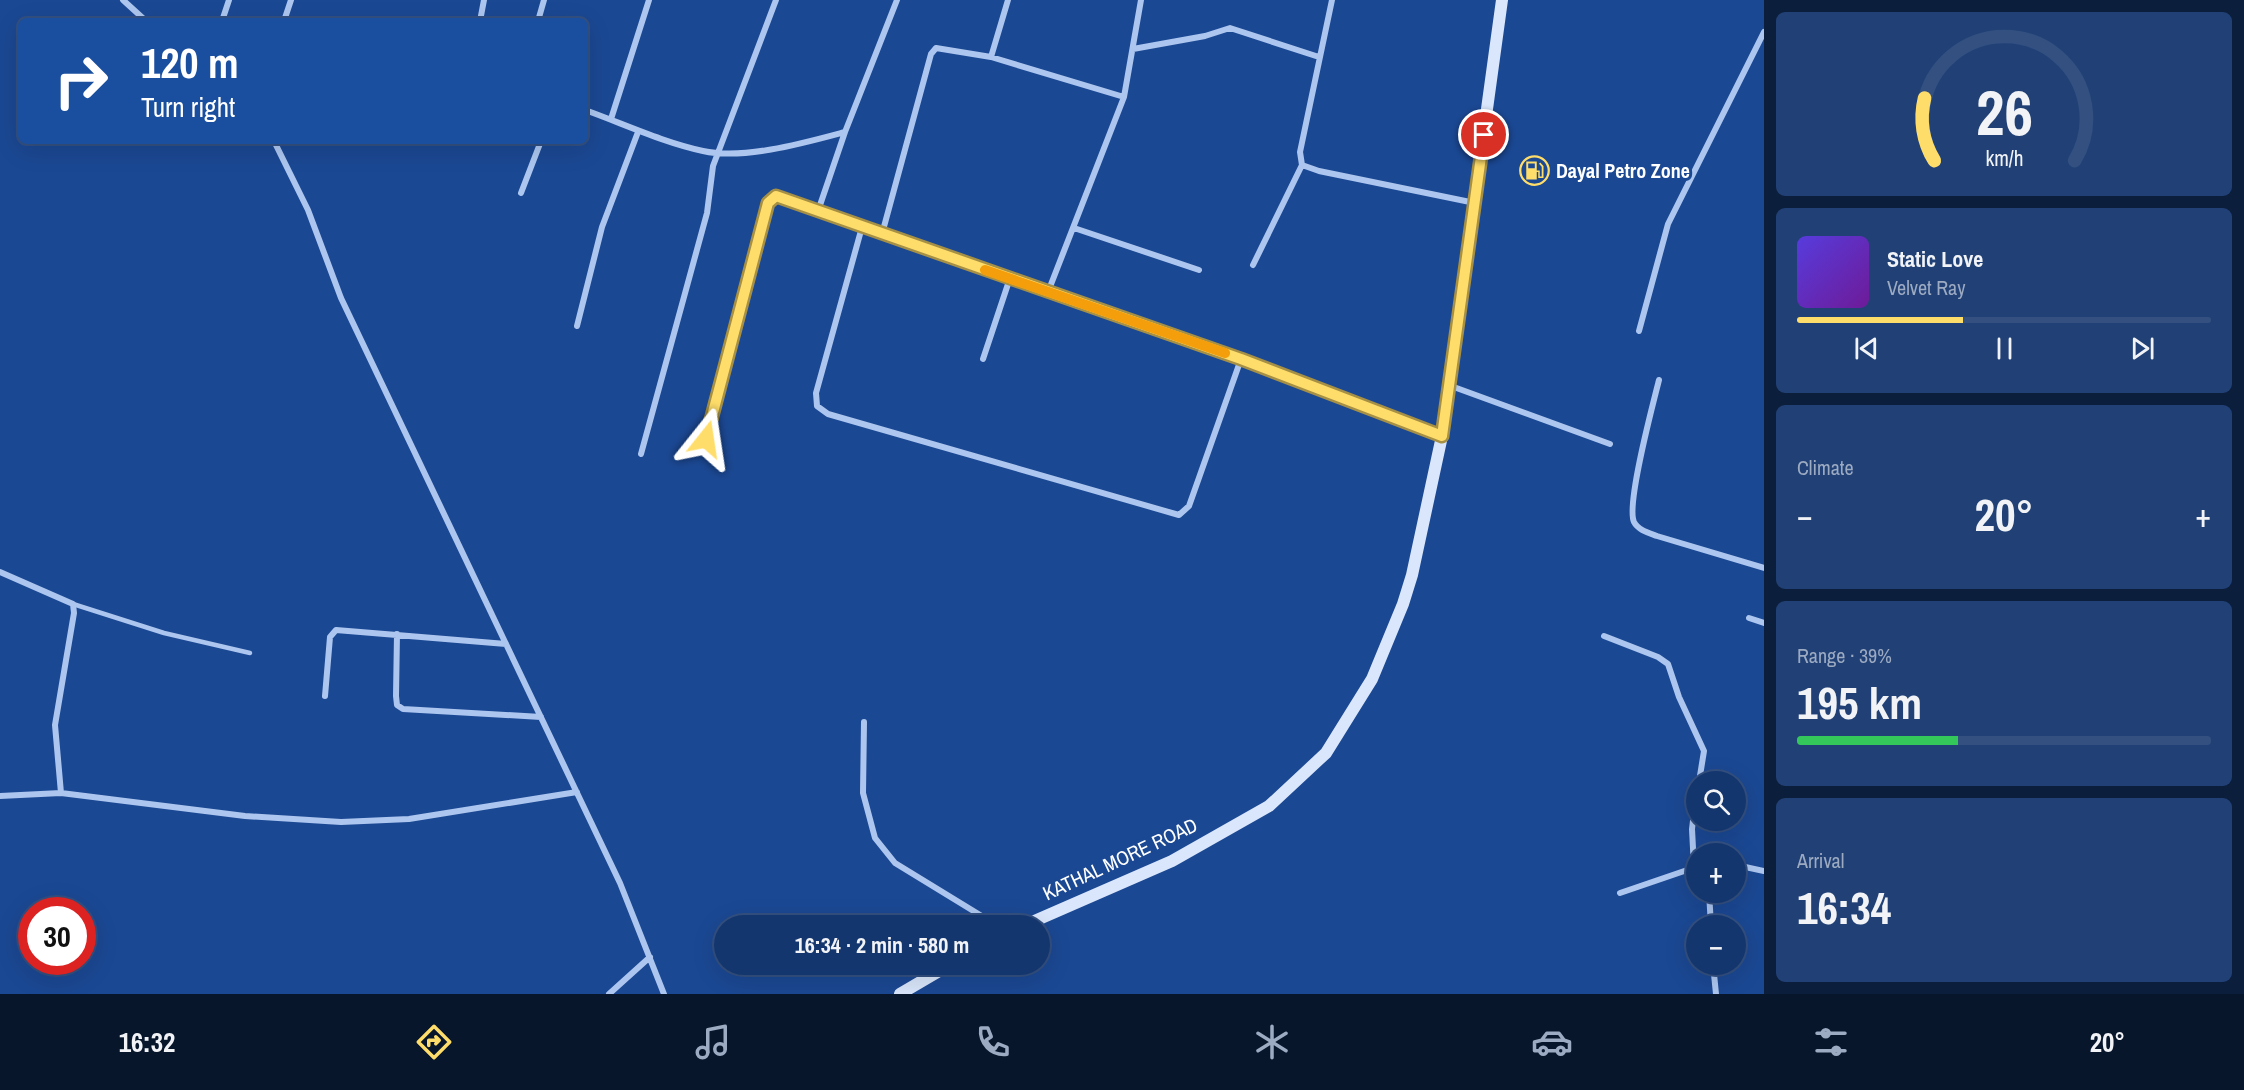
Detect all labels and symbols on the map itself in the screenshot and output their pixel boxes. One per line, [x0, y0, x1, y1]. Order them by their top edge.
pin [1458, 109, 1509, 160]
fuel station icon: Dayal Petro Zone [1519, 155, 1551, 187]
place label: Dayal Petro Zone [1556, 157, 1690, 184]
position arrow [674, 407, 738, 471]
street label: KATHAL MORE ROAD [1038, 811, 1201, 906]
speed limit sign: 30 [18, 897, 96, 975]

